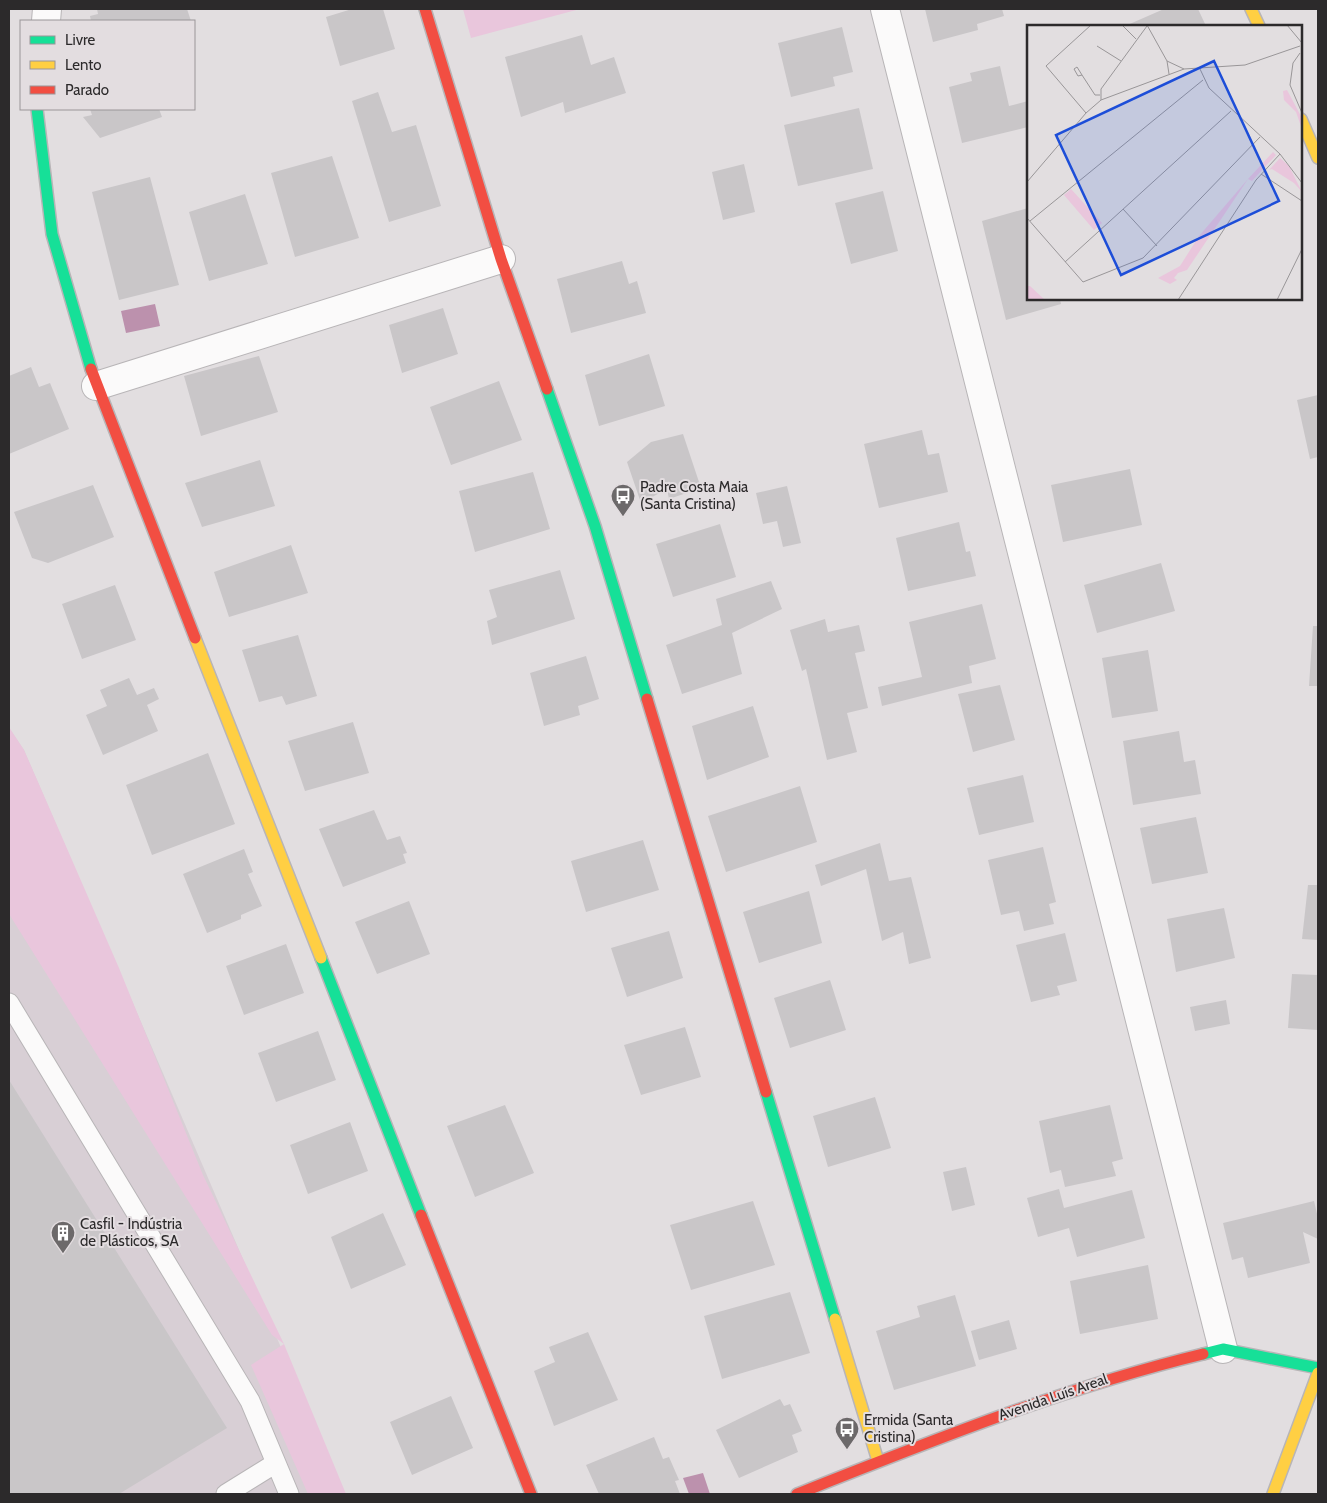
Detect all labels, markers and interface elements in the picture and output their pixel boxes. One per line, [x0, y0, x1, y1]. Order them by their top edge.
legend [20, 20, 195, 110]
inset map [1027, 25, 1302, 300]
text: Livre [65, 31, 96, 49]
text: Lento [65, 56, 102, 74]
text: Parado [65, 81, 109, 99]
place label: Padre Costa Maia (Santa Cristina) [640, 478, 749, 513]
bus stop icon: Padre Costa Maia (Santa Cristina) [610, 483, 636, 517]
place label: Casfil - Indústria de Plásticos, SA [80, 1215, 183, 1250]
building icon: Casfil - Indústria de Plásticos, SA [50, 1220, 76, 1254]
street label: Avenida Luís Areal [996, 1370, 1110, 1424]
place label: Ermida (Santa Cristina) [864, 1411, 954, 1446]
bus stop icon: Ermida (Santa Cristina) [834, 1416, 860, 1450]

